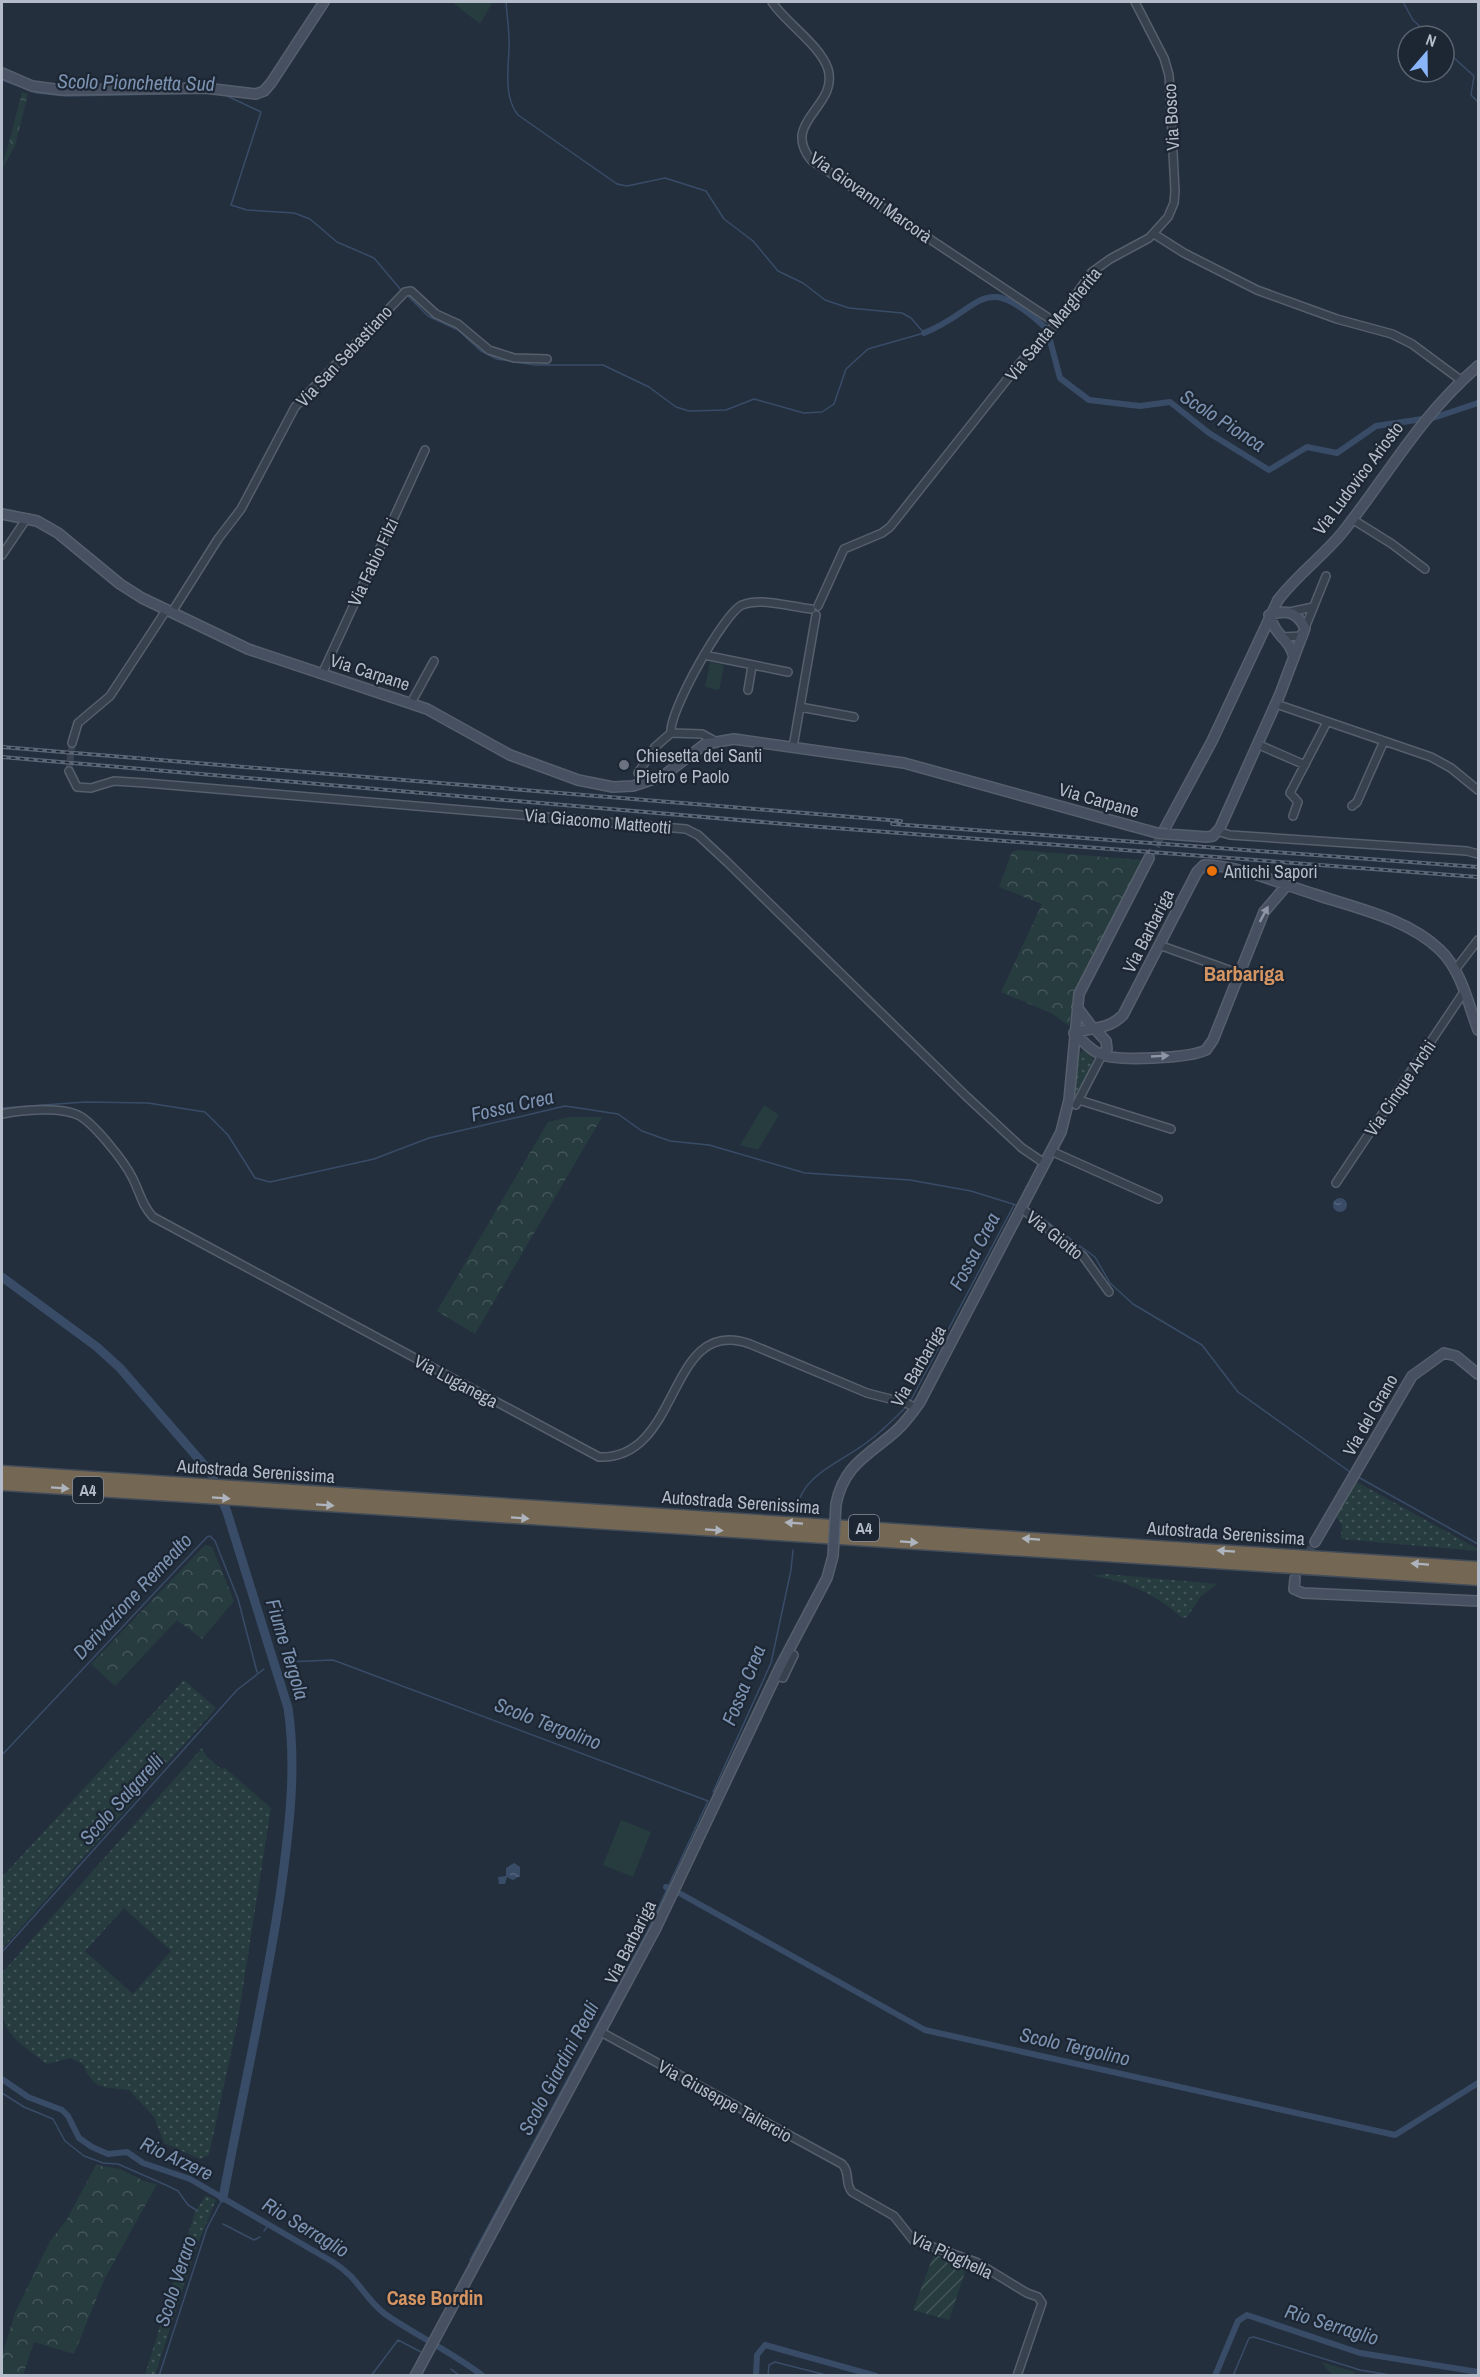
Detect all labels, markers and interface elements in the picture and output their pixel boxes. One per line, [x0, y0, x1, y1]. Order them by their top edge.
north arrow [1396, 24, 1456, 84]
text: N [1423, 28, 1439, 52]
water label: Scolo Pionchetta Sud [57, 67, 216, 97]
street label: Via Bosco [1157, 83, 1185, 151]
street label: Via Giovanni Marcorà [805, 145, 937, 249]
street label: Via Santa Margherita [999, 262, 1107, 386]
street label: Via San Sebastiano [290, 300, 398, 412]
water label: Scolo Pionca [1175, 382, 1271, 458]
street label: Via Ludovico Ariosto [1307, 416, 1409, 540]
street label: Via Fabio Filzi [342, 514, 404, 610]
street label: Via Carpane [327, 647, 413, 697]
place label: Chiesetta dei Santi Pietro e Paolo [636, 743, 762, 789]
marker: Chiesetta dei Santi Pietro e Paolo [617, 758, 631, 772]
street label: Via Carpane [1056, 777, 1142, 823]
street label: Via Giacomo Matteotti [523, 802, 673, 840]
place label: Antichi Sapori [1223, 859, 1318, 884]
marker: Antichi Sapori [1205, 864, 1219, 878]
street label: Via Barbariga [1116, 885, 1180, 977]
one-way arrow [1259, 905, 1269, 923]
district label: Barbariga [1204, 959, 1285, 988]
street label: Via Cinque Archi [1359, 1035, 1441, 1141]
one-way arrow [1151, 1051, 1170, 1060]
water label: Fossa Crea [468, 1082, 556, 1128]
street label: Via Giotto [1021, 1205, 1089, 1265]
water label: Fossa Crea [942, 1208, 1006, 1294]
street label: Via Barbariga [884, 1320, 952, 1412]
street label: Via Luganega [410, 1348, 502, 1414]
street label: Via del Grano [1336, 1369, 1404, 1461]
street label: Autostrada Serenissima [175, 1453, 336, 1489]
road number: A4 [73, 1477, 103, 1503]
one-way arrow [50, 1483, 69, 1493]
street label: Autostrada Serenissima [660, 1484, 821, 1520]
one-way arrow [211, 1494, 230, 1503]
one-way arrow [316, 1500, 335, 1510]
one-way arrow [510, 1513, 529, 1522]
road number: A4 [849, 1515, 879, 1541]
street label: Autostrada Serenissima [1145, 1515, 1306, 1551]
one-way arrow [785, 1519, 804, 1528]
one-way arrow [705, 1525, 724, 1535]
water label: Derivazione Remealto [66, 1527, 198, 1665]
one-way arrow [1021, 1534, 1040, 1543]
one-way arrow [899, 1538, 918, 1547]
one-way arrow [1216, 1547, 1235, 1556]
one-way arrow [1411, 1559, 1430, 1569]
water label: Fiume Tergola [260, 1595, 316, 1703]
water label: Fossa Crea [715, 1641, 771, 1729]
water label: Scolo Tergolino [491, 1690, 605, 1756]
water label: Scolo Salgarelli [73, 1747, 169, 1850]
street label: Via Barbariga [598, 1896, 662, 1988]
water label: Scolo Giardini Reali [511, 1996, 605, 2140]
water label: Scolo Tergolino [1017, 2020, 1133, 2072]
street label: Via Giuseppe Taliercio [653, 2054, 797, 2148]
water label: Rio Arzere [136, 2129, 218, 2187]
water label: Rio Serraglio [258, 2191, 354, 2263]
street label: Via Pioghella [907, 2225, 997, 2285]
water label: Scolo Veraro [148, 2232, 202, 2330]
district label: Case Bordin [387, 2284, 483, 2311]
water label: Rio Serraglio [1282, 2297, 1382, 2351]

